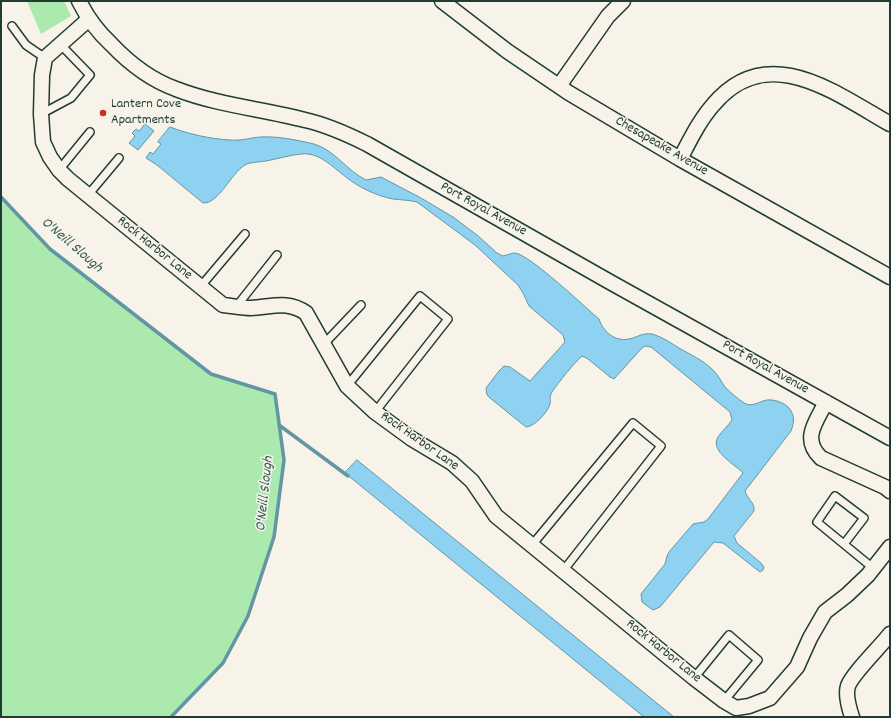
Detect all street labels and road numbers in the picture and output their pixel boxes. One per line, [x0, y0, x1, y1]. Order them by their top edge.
street label: Chesapeake Avenue [612, 114, 710, 180]
street label: Port Royal Avenue [437, 179, 529, 241]
street label: Rock Harbor Lane [113, 213, 195, 285]
street label: Port Royal Avenue [719, 337, 811, 399]
street label: Rock Harbor Lane [376, 409, 462, 475]
street label: Rock Harbor Lane [622, 616, 704, 688]

